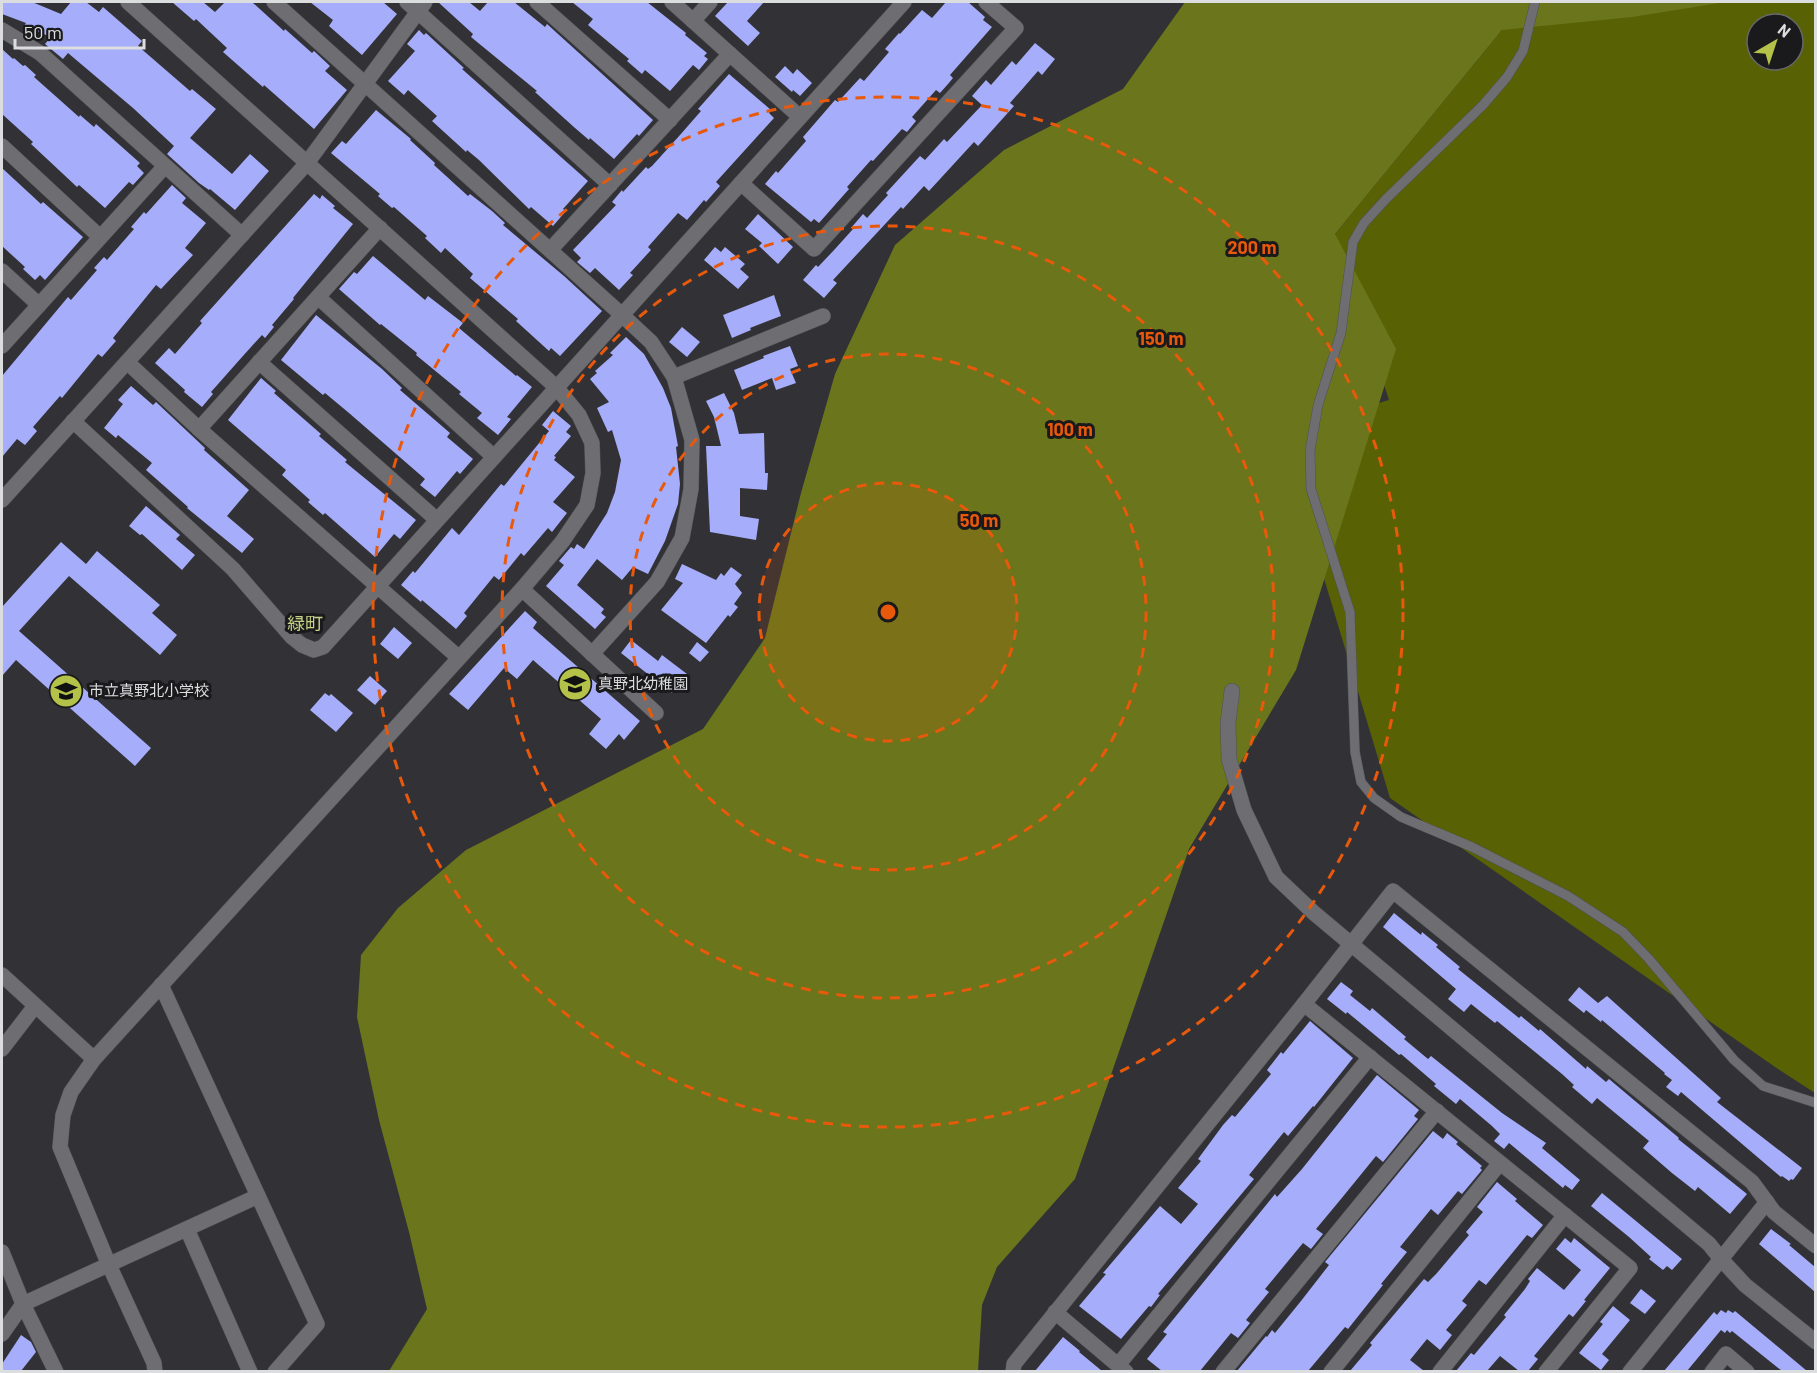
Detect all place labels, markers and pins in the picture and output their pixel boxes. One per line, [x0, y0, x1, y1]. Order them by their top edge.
centre of rings [878, 602, 898, 622]
school or university icon: 真野北幼稚園 [557, 666, 593, 702]
school or university icon: 市立真野北小学校 [48, 673, 84, 709]
place label: 真野北幼稚園 [598, 674, 688, 692]
place label: 市立真野北小学校 [89, 681, 209, 699]

